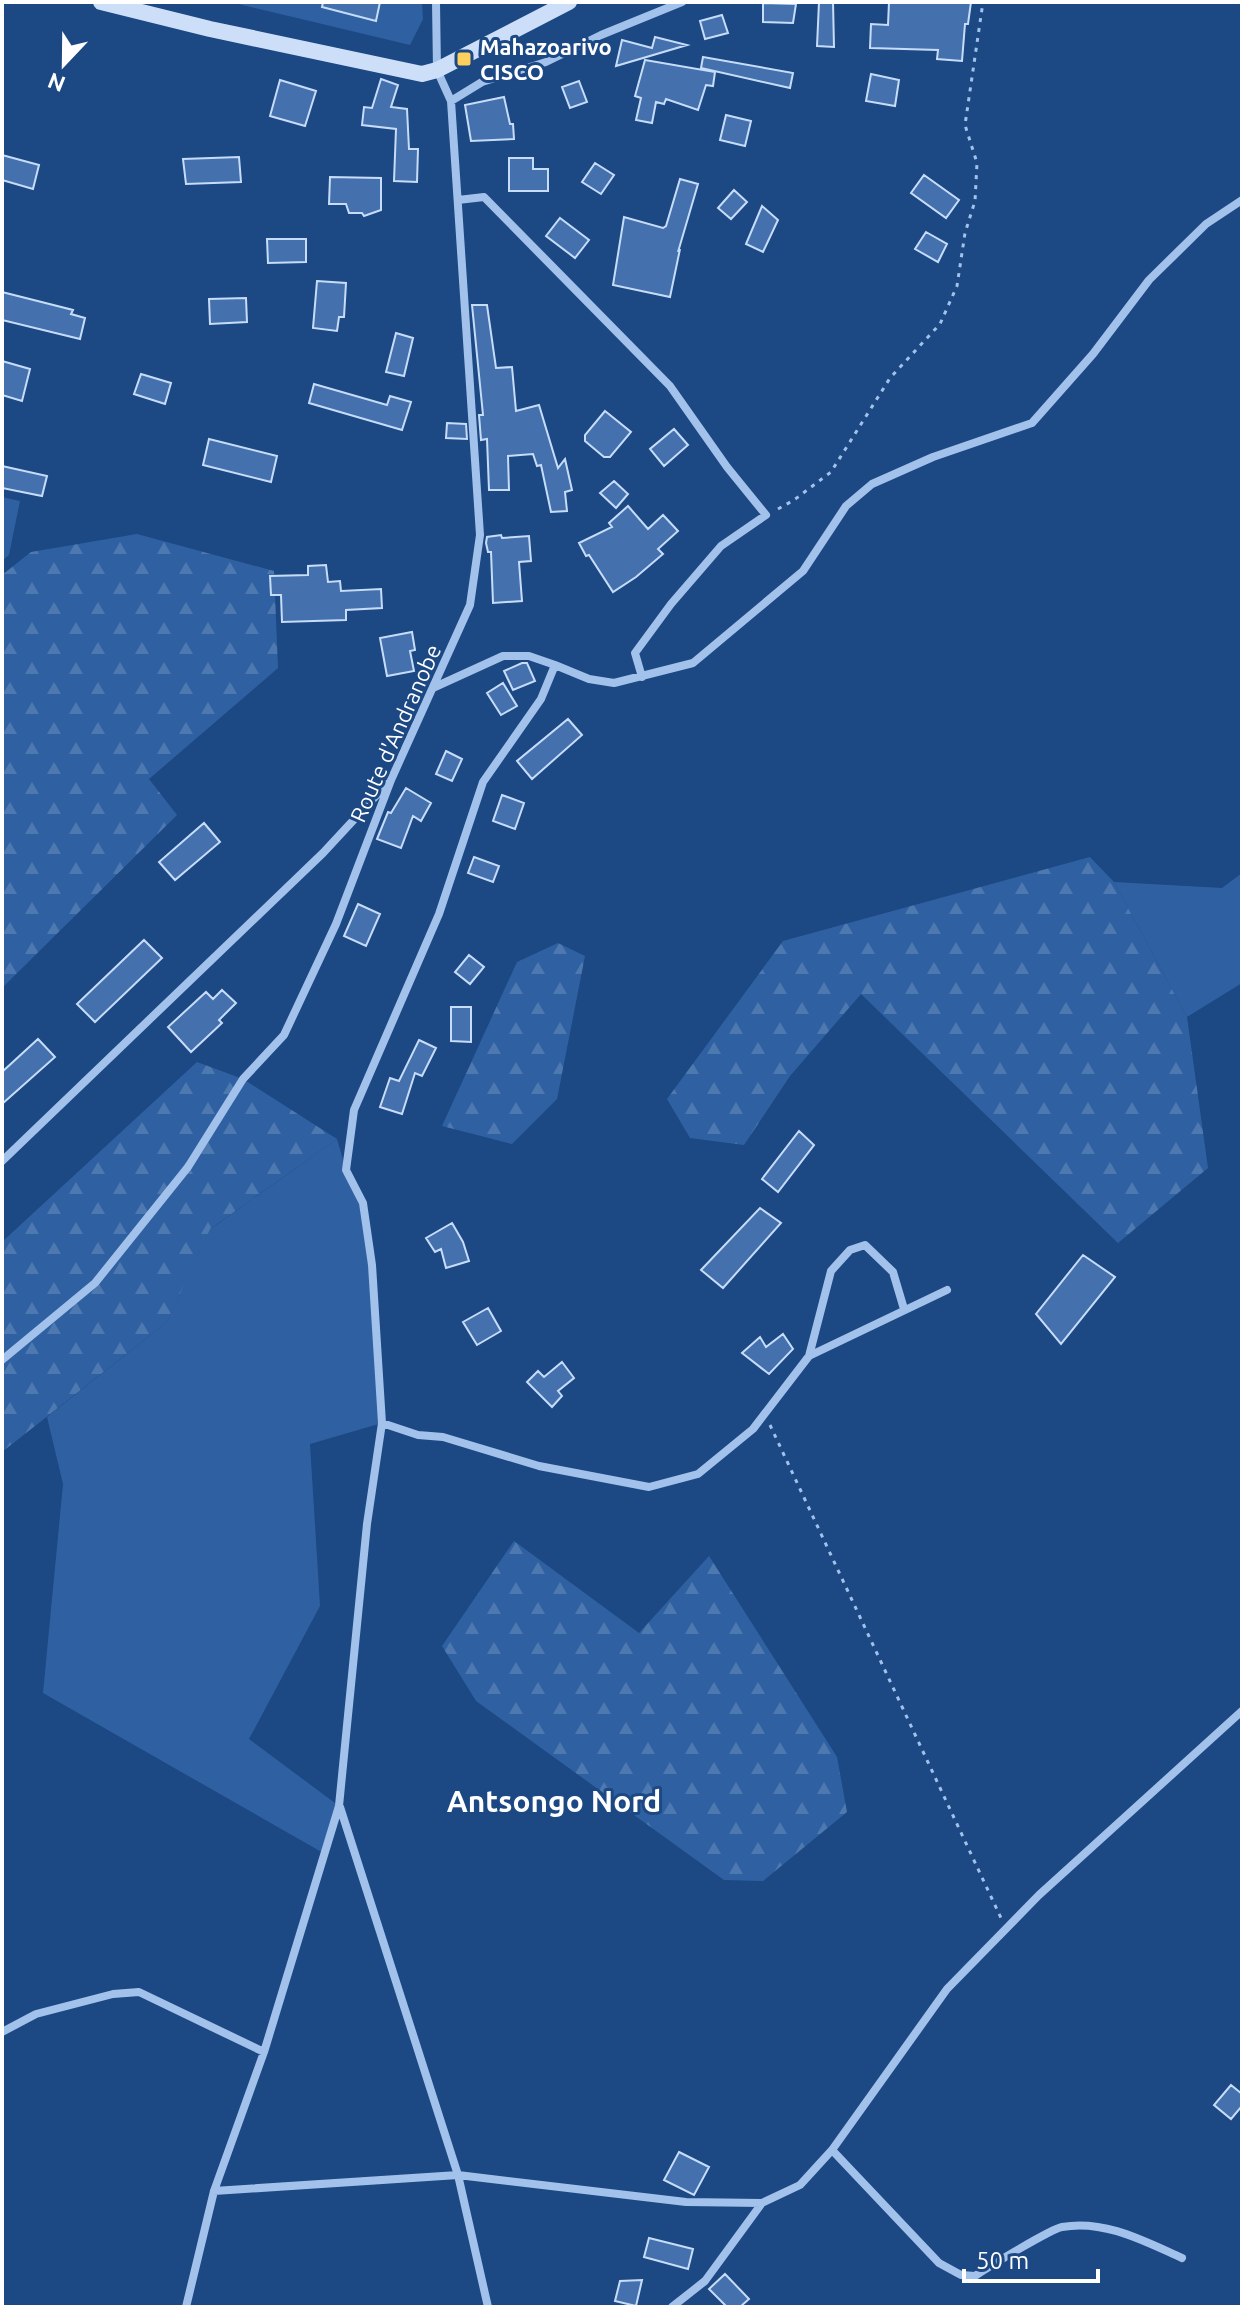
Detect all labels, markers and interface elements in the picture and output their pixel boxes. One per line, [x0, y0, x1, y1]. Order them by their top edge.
north arrow [24, 24, 104, 104]
place label: Mahazoarivo CISCO [480, 34, 612, 84]
marker: Mahazoarivo CISCO [455, 50, 473, 68]
text: N [44, 68, 69, 98]
street label: Route d'Andranobe [345, 640, 445, 826]
district label: Antsongo Nord [447, 1784, 661, 1818]
scale bar [964, 2233, 1098, 2283]
text: 50 m [976, 2247, 1029, 2274]

